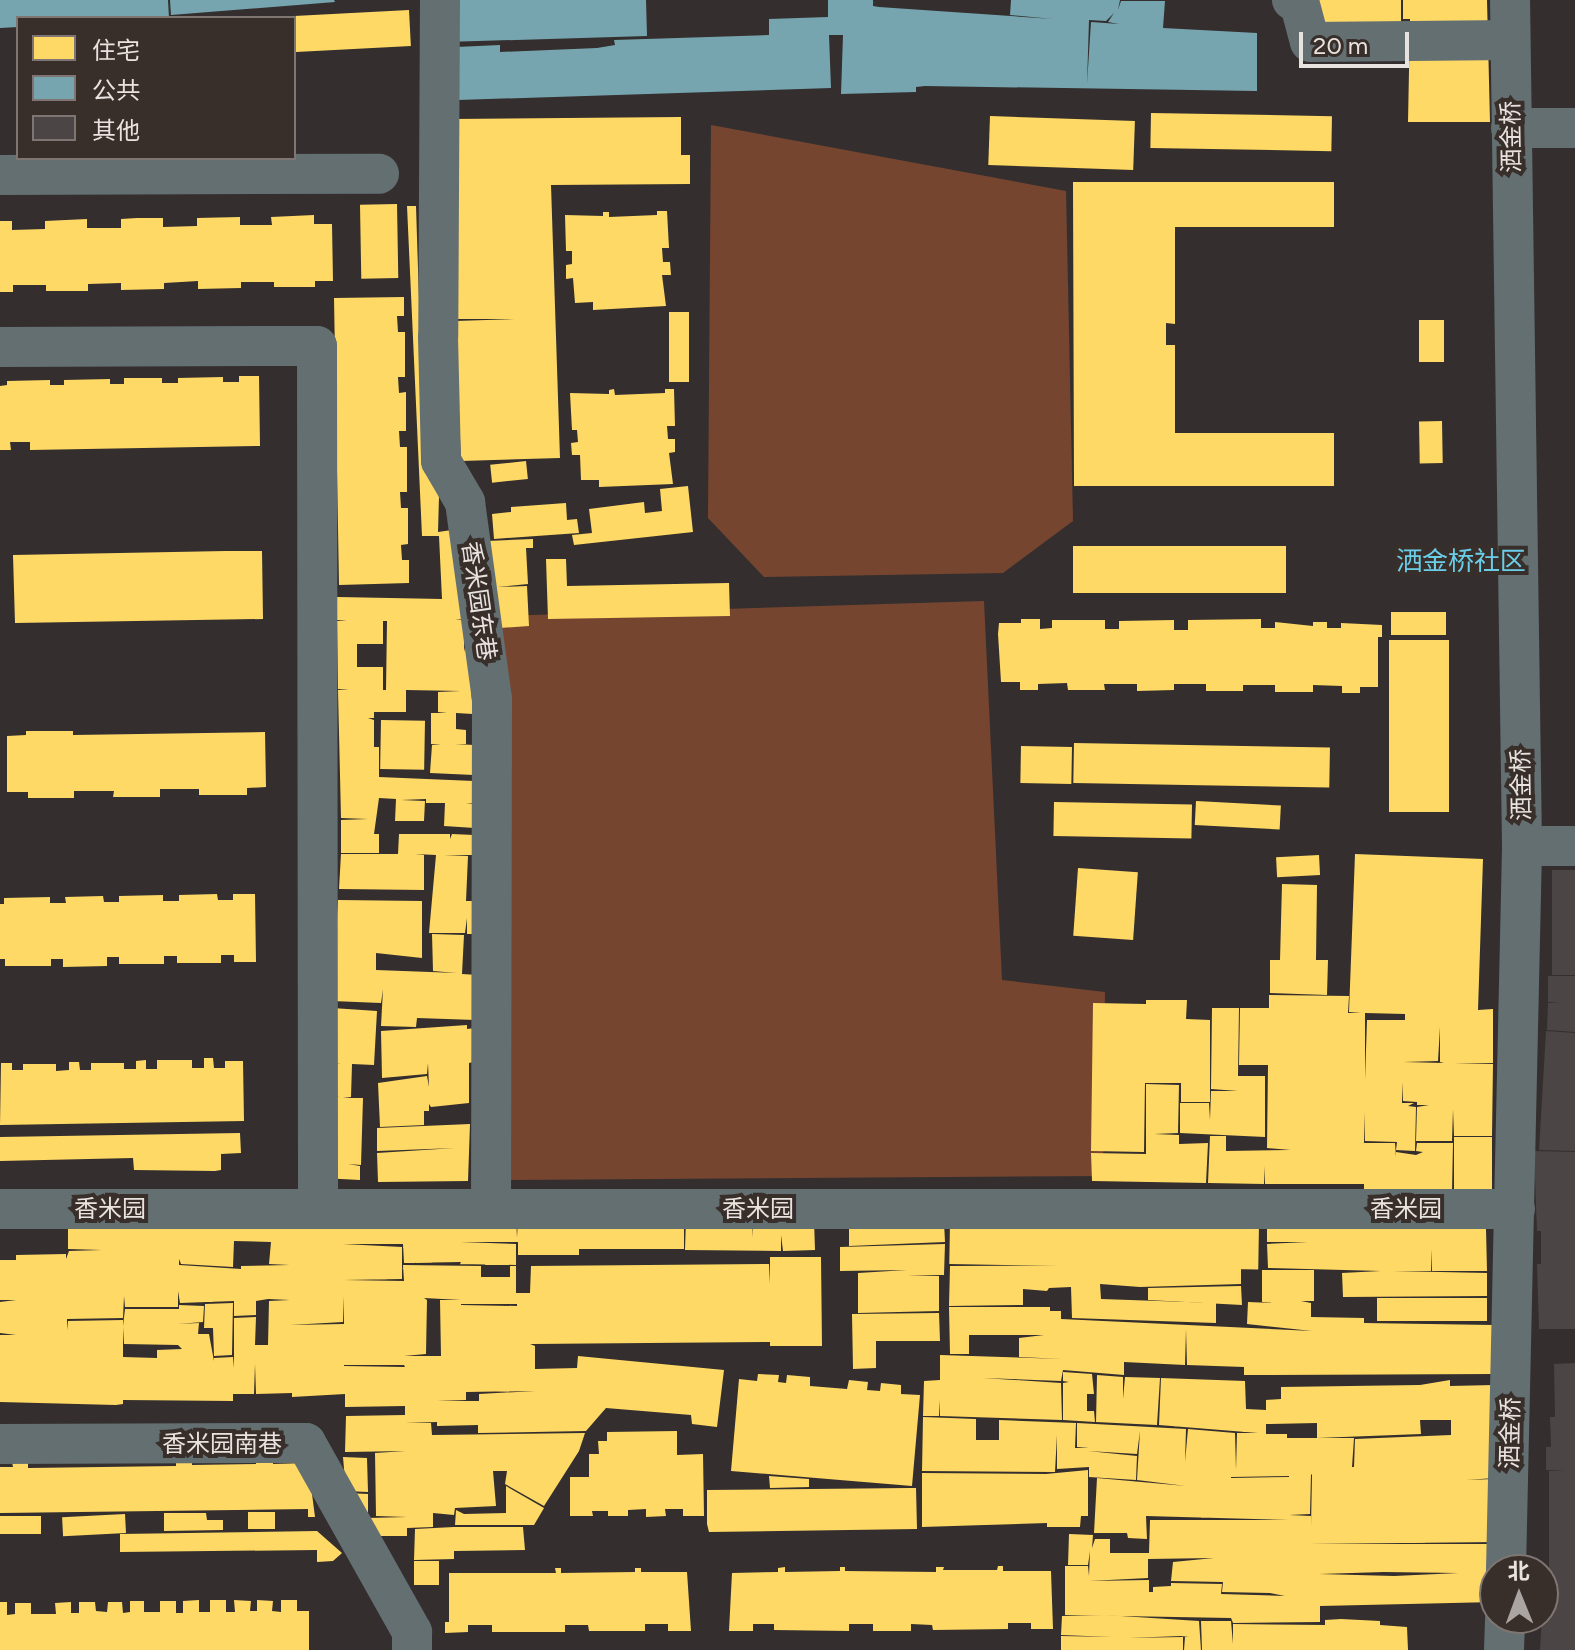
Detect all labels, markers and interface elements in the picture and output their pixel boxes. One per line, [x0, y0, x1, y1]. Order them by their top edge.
legend [16, 16, 296, 160]
scale bar [1303, 16, 1413, 66]
text: 20 m [1313, 31, 1368, 60]
text: 住宅 [92, 36, 140, 65]
text: 公共 [92, 76, 140, 105]
street label: 洒金桥 [1496, 101, 1526, 173]
text: 其他 [92, 116, 140, 145]
street label: 香米园东巷 [456, 540, 502, 662]
district label: 洒金桥社区 [1396, 546, 1526, 578]
street label: 洒金桥 [1506, 749, 1536, 821]
street label: 香米园 [74, 1195, 146, 1223]
street label: 香米园 [722, 1195, 794, 1223]
street label: 香米园 [1370, 1195, 1442, 1223]
street label: 洒金桥 [1495, 1397, 1525, 1469]
street label: 香米园南巷 [162, 1430, 282, 1458]
north arrow [1479, 1554, 1559, 1634]
text: 北 [1507, 1558, 1530, 1585]

